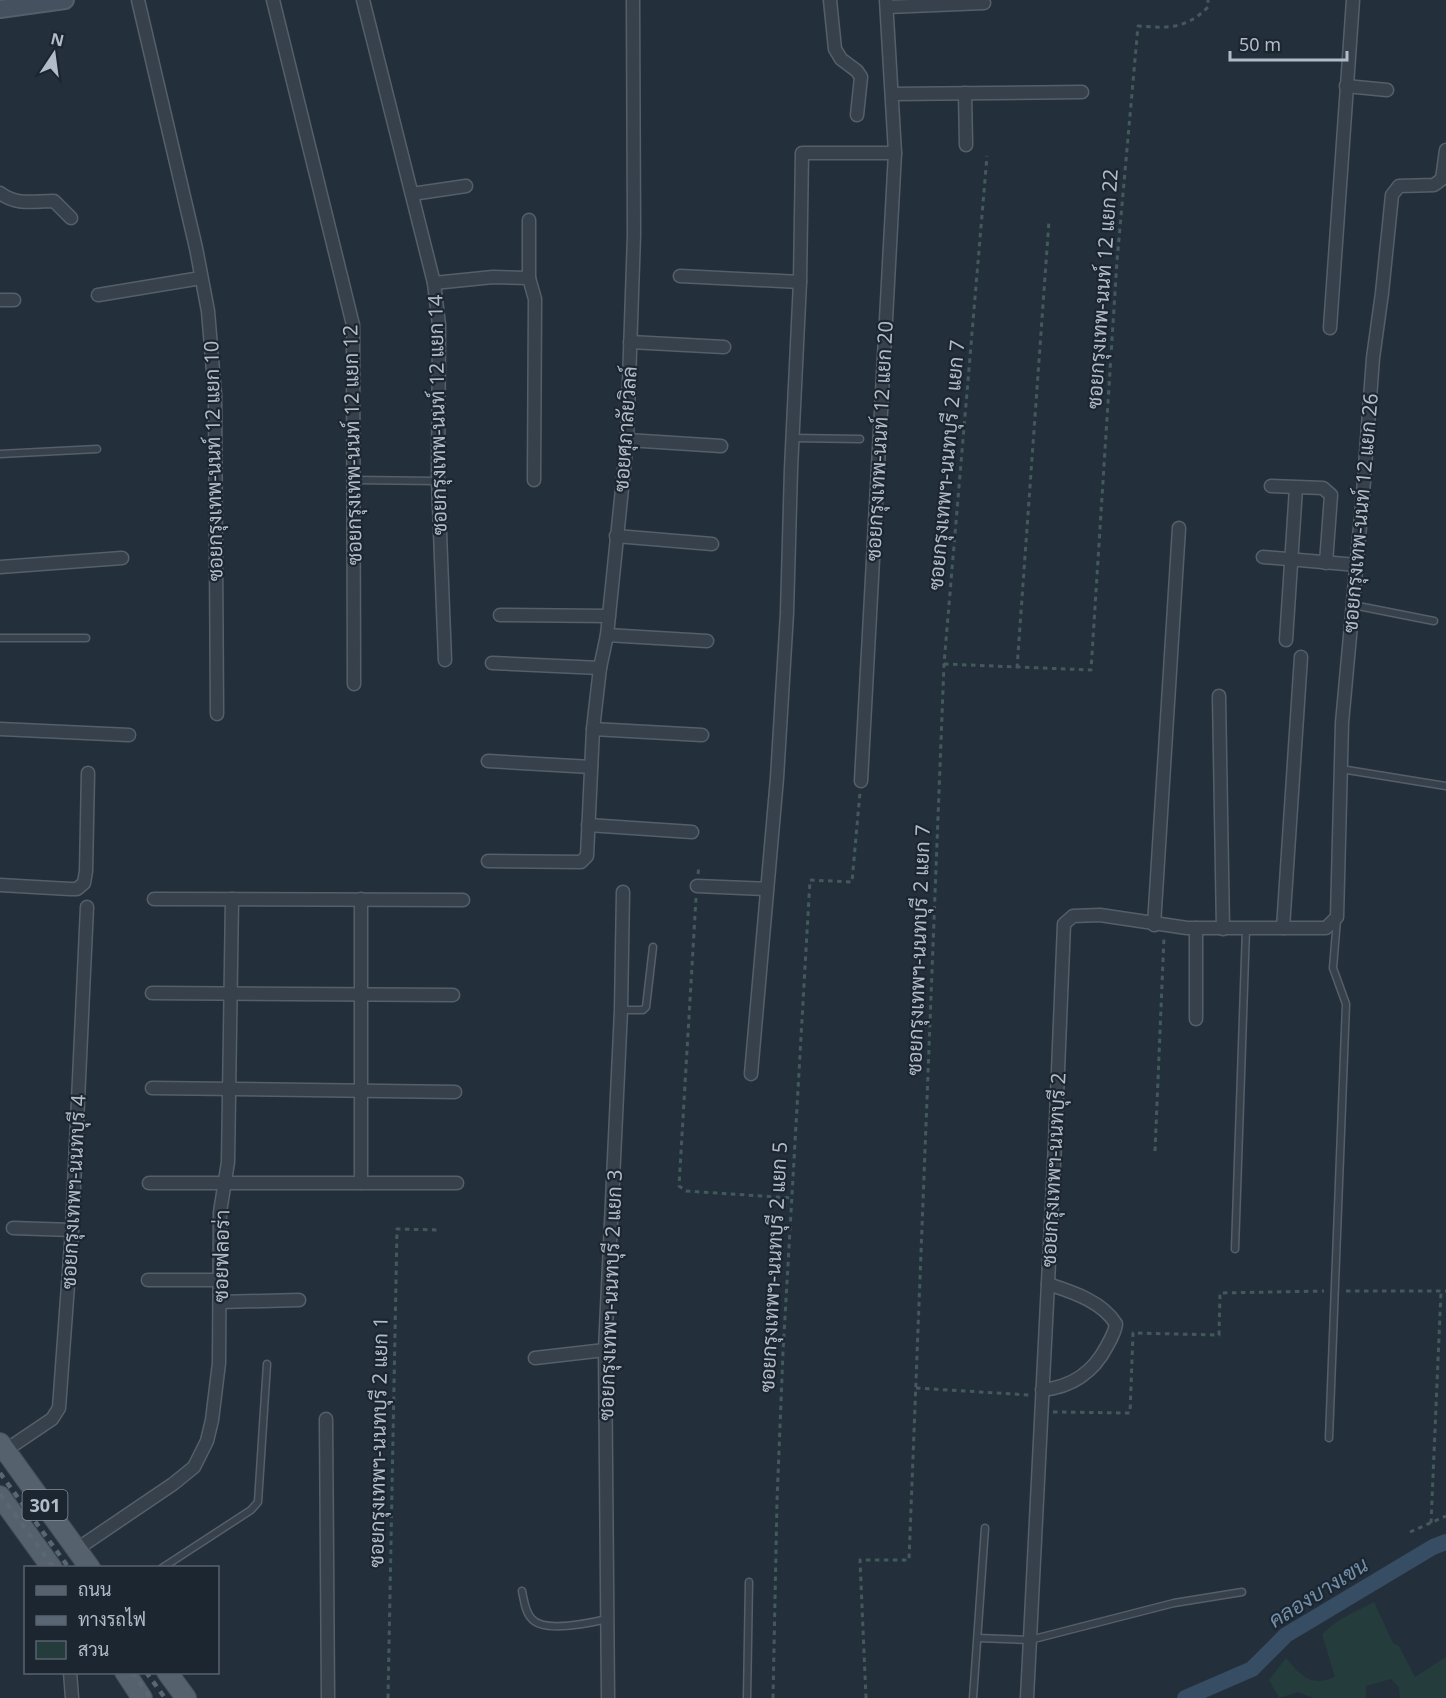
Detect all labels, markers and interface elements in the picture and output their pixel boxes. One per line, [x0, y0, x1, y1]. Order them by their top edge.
north arrow [24, 24, 84, 84]
scale bar [1230, 24, 1347, 62]
text: N [49, 27, 66, 52]
text: 50 m [1239, 32, 1281, 56]
street label: ซอยกรุงเทพ-นนท์ 12 แยก 22 [1080, 168, 1125, 410]
street label: ซอยกรุงเทพ-นนท์ 12 แยก 14 [421, 294, 454, 535]
street label: ซอยกรุงเทพ-นนท์ 12 แยก 20 [859, 320, 900, 562]
street label: ซอยกรุงเทพ-นนท์ 12 แยก 12 [336, 325, 369, 565]
street label: ซอยกรุงเทพฯ-นนทบุรี 2 แยก 7 [922, 339, 971, 591]
street label: ซอยกรุงเทพ-นนท์ 12 แยก 10 [197, 341, 230, 581]
street label: ซอยศุภาลัยวิลล์ [607, 365, 644, 493]
street label: ซอยกรุงเทพ-นนท์ 12 แยก 26 [1336, 392, 1385, 634]
street label: ซอยกรุงเทพฯ-นนทบุรี 2 แยก 7 [900, 824, 937, 1076]
street label: ซอยกรุงเทพฯ-นนทบุรี 2 [1034, 1072, 1073, 1268]
street label: ซอยกรุงเทพฯ-นนทบุรี 4 [54, 1094, 93, 1290]
street label: ซอยกรุงเทพฯ-นนทบุรี 2 แยก 5 [753, 1141, 794, 1393]
street label: ซอยกรุงเทพฯ-นนทบุรี 2 แยก 3 [592, 1169, 629, 1421]
street label: ซอยฟลอร่า [207, 1209, 235, 1303]
street label: ซอยกรุงเทพฯ-นนทบุรี 2 แยก 1 [362, 1316, 395, 1568]
road number: 301 [22, 1490, 68, 1520]
water label: คลองบางเขน [1263, 1550, 1374, 1634]
legend [24, 1566, 219, 1674]
text: ถนน [78, 1577, 111, 1601]
text: ทางรถไฟ [78, 1607, 146, 1631]
text: สวน [78, 1637, 109, 1661]

